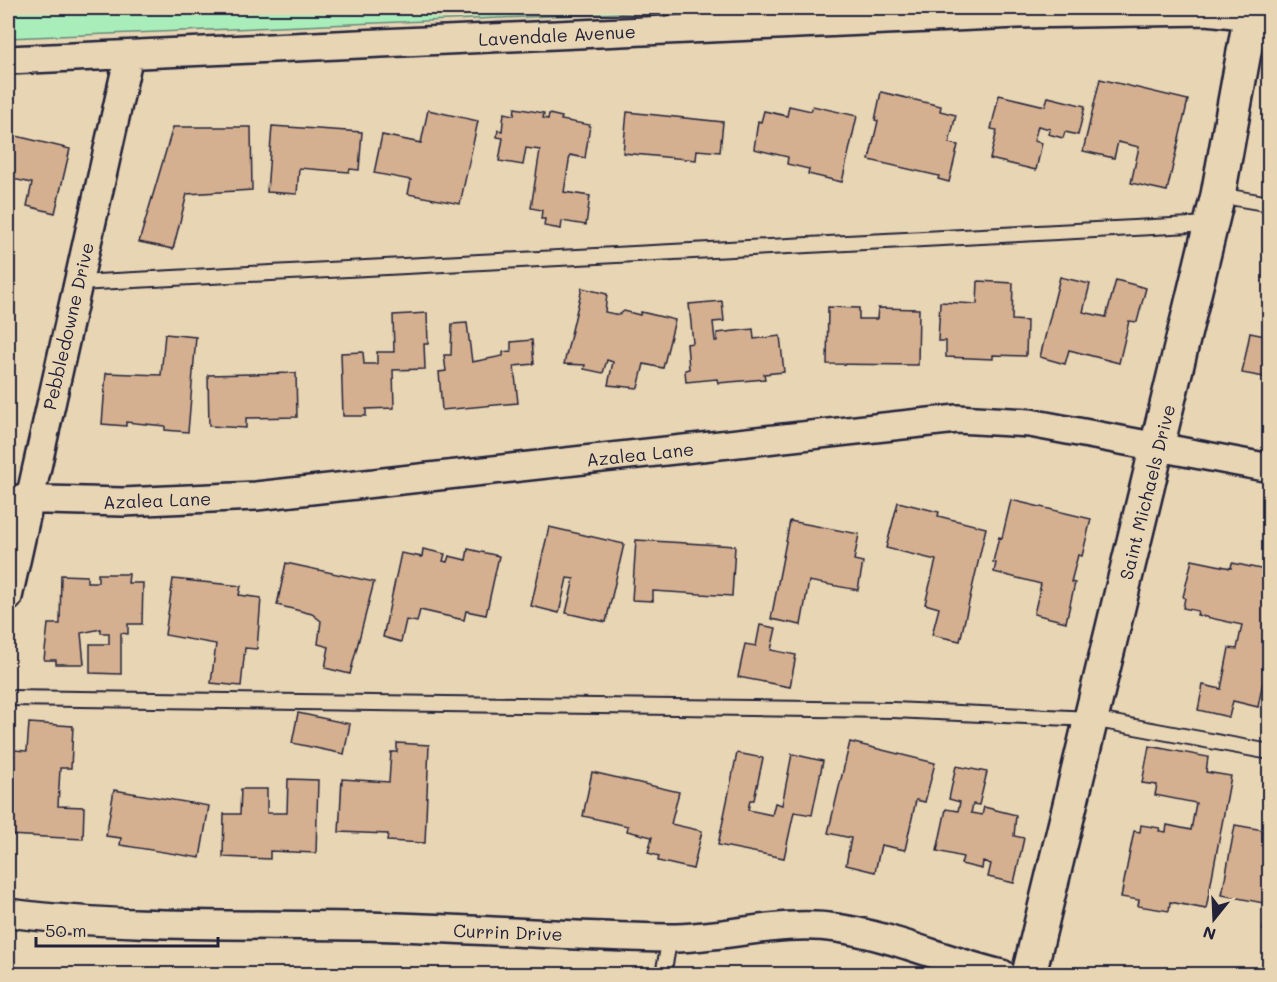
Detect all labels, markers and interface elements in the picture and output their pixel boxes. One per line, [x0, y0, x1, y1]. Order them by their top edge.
street label: Lavendale Avenue [478, 19, 636, 51]
street label: Pebbledowne Drive [37, 240, 99, 412]
street label: Saint Michaels Drive [1114, 402, 1180, 582]
street label: Azalea Lane [585, 436, 695, 472]
street label: Azalea Lane [103, 486, 211, 514]
north arrow [1184, 889, 1244, 949]
scale bar [36, 910, 218, 948]
text: 50 m [45, 918, 87, 942]
street label: Currin Drive [453, 918, 563, 946]
text: N [1200, 922, 1218, 946]

